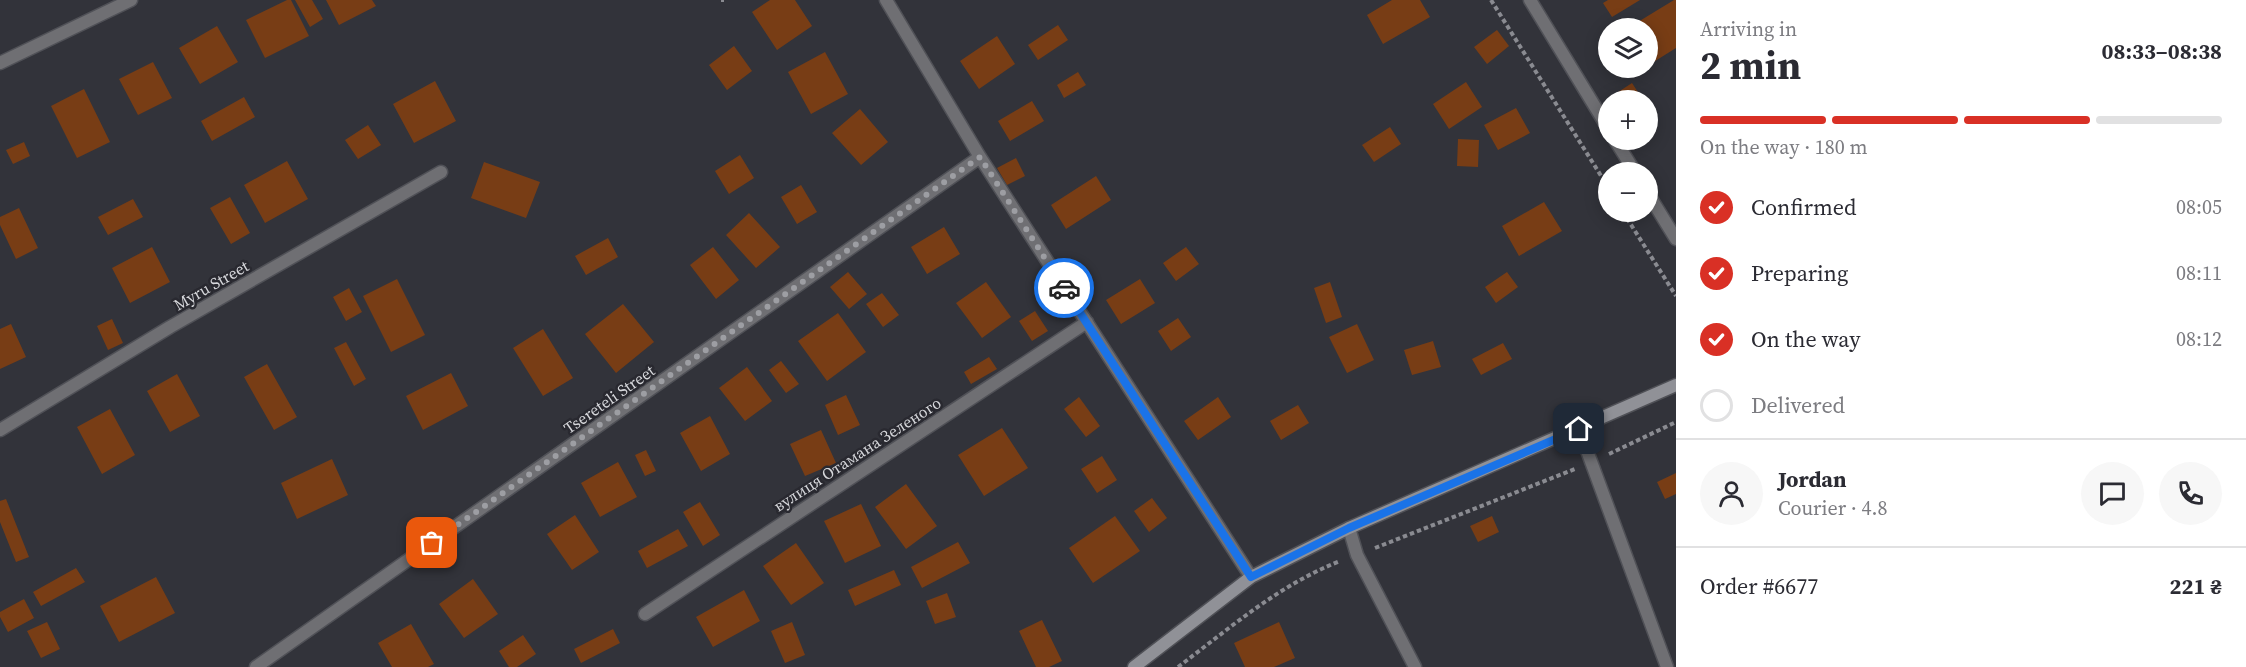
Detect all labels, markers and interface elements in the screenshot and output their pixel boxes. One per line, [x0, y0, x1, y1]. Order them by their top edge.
text: Arriving in [1700, 15, 1797, 43]
map controls [1598, 18, 1658, 222]
button: layers [1598, 18, 1658, 78]
text: 08:33–08:38 [2102, 36, 2222, 66]
text: 2 min [1700, 39, 1801, 92]
button: + [1598, 90, 1658, 150]
text: On the way · 180 m [1700, 133, 1867, 161]
button: − [1598, 162, 1658, 222]
icon: check [1700, 191, 1733, 224]
text: Confirmed [1751, 192, 1856, 222]
text: 08:05 [2176, 193, 2222, 221]
street label: Myru Street [169, 254, 253, 315]
icon: check [1700, 257, 1733, 290]
courier [1034, 258, 1094, 318]
text: Preparing [1751, 258, 1848, 288]
text: 08:11 [2176, 259, 2222, 287]
icon: car [1048, 272, 1081, 305]
icon: check [1700, 323, 1733, 356]
text: On the way [1751, 324, 1860, 354]
text: 08:12 [2176, 325, 2222, 353]
street label: Tsereteli Street [559, 359, 660, 439]
text: Delivered [1751, 390, 1845, 420]
street label: вулиця Отамана Зеленого [769, 391, 945, 517]
pin [1553, 403, 1604, 454]
icon: home [1562, 412, 1595, 445]
button: person [1700, 462, 1763, 525]
button: chat [2081, 462, 2144, 525]
button: phone [2159, 462, 2222, 525]
text: Jordan [1778, 464, 1846, 494]
text: Courier · 4.8 [1778, 494, 1887, 522]
pin [406, 517, 457, 568]
icon: bag [415, 526, 448, 559]
text: Order #6677 [1700, 571, 1818, 601]
text: 221 ₴ [2170, 571, 2222, 601]

